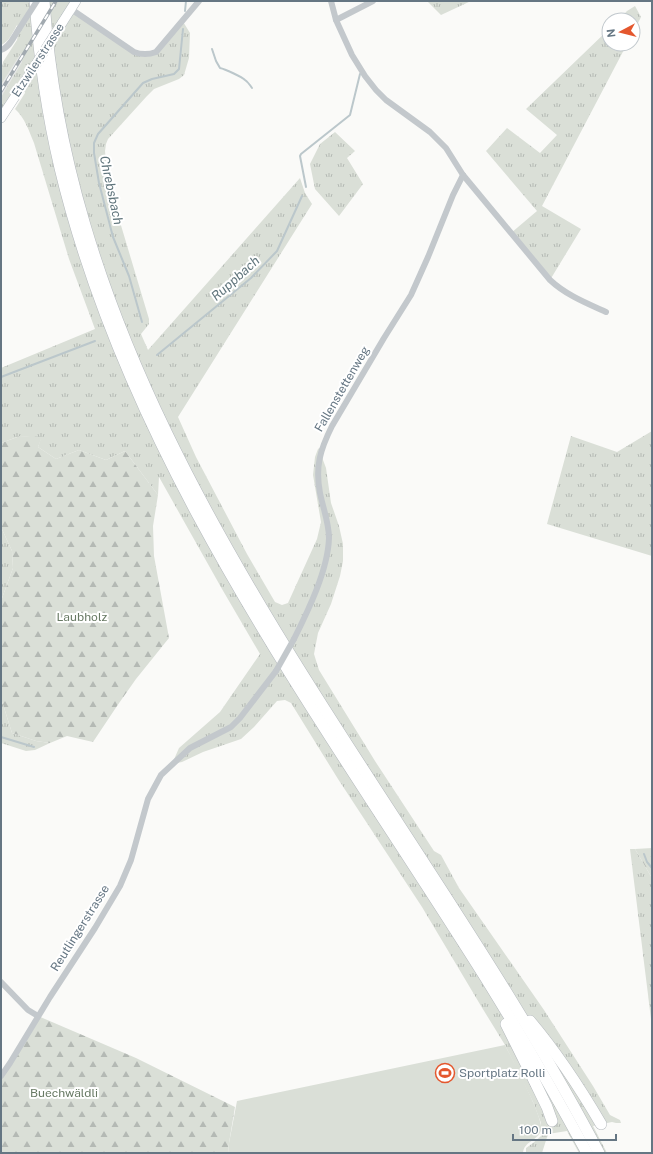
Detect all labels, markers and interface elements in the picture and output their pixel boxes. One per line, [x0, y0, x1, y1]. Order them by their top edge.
north arrow [601, 12, 641, 52]
street label: Etzwilerstrasse [9, 20, 67, 100]
text: N [605, 28, 618, 38]
water label: Chrebsbach [97, 154, 126, 226]
water label: Ruppbach [208, 253, 262, 304]
street label: Fallenstettenweg [312, 344, 372, 434]
park label: Laubholz [57, 610, 108, 624]
street label: Reutlingerstrasse [48, 882, 112, 974]
sports icon: Sportplatz Rolli [434, 1062, 456, 1084]
place label: Sportplatz Rolli [459, 1066, 545, 1080]
park label: Buechwäldli [30, 1086, 98, 1100]
scale bar [513, 1116, 616, 1142]
text: 100 m [519, 1123, 552, 1137]

